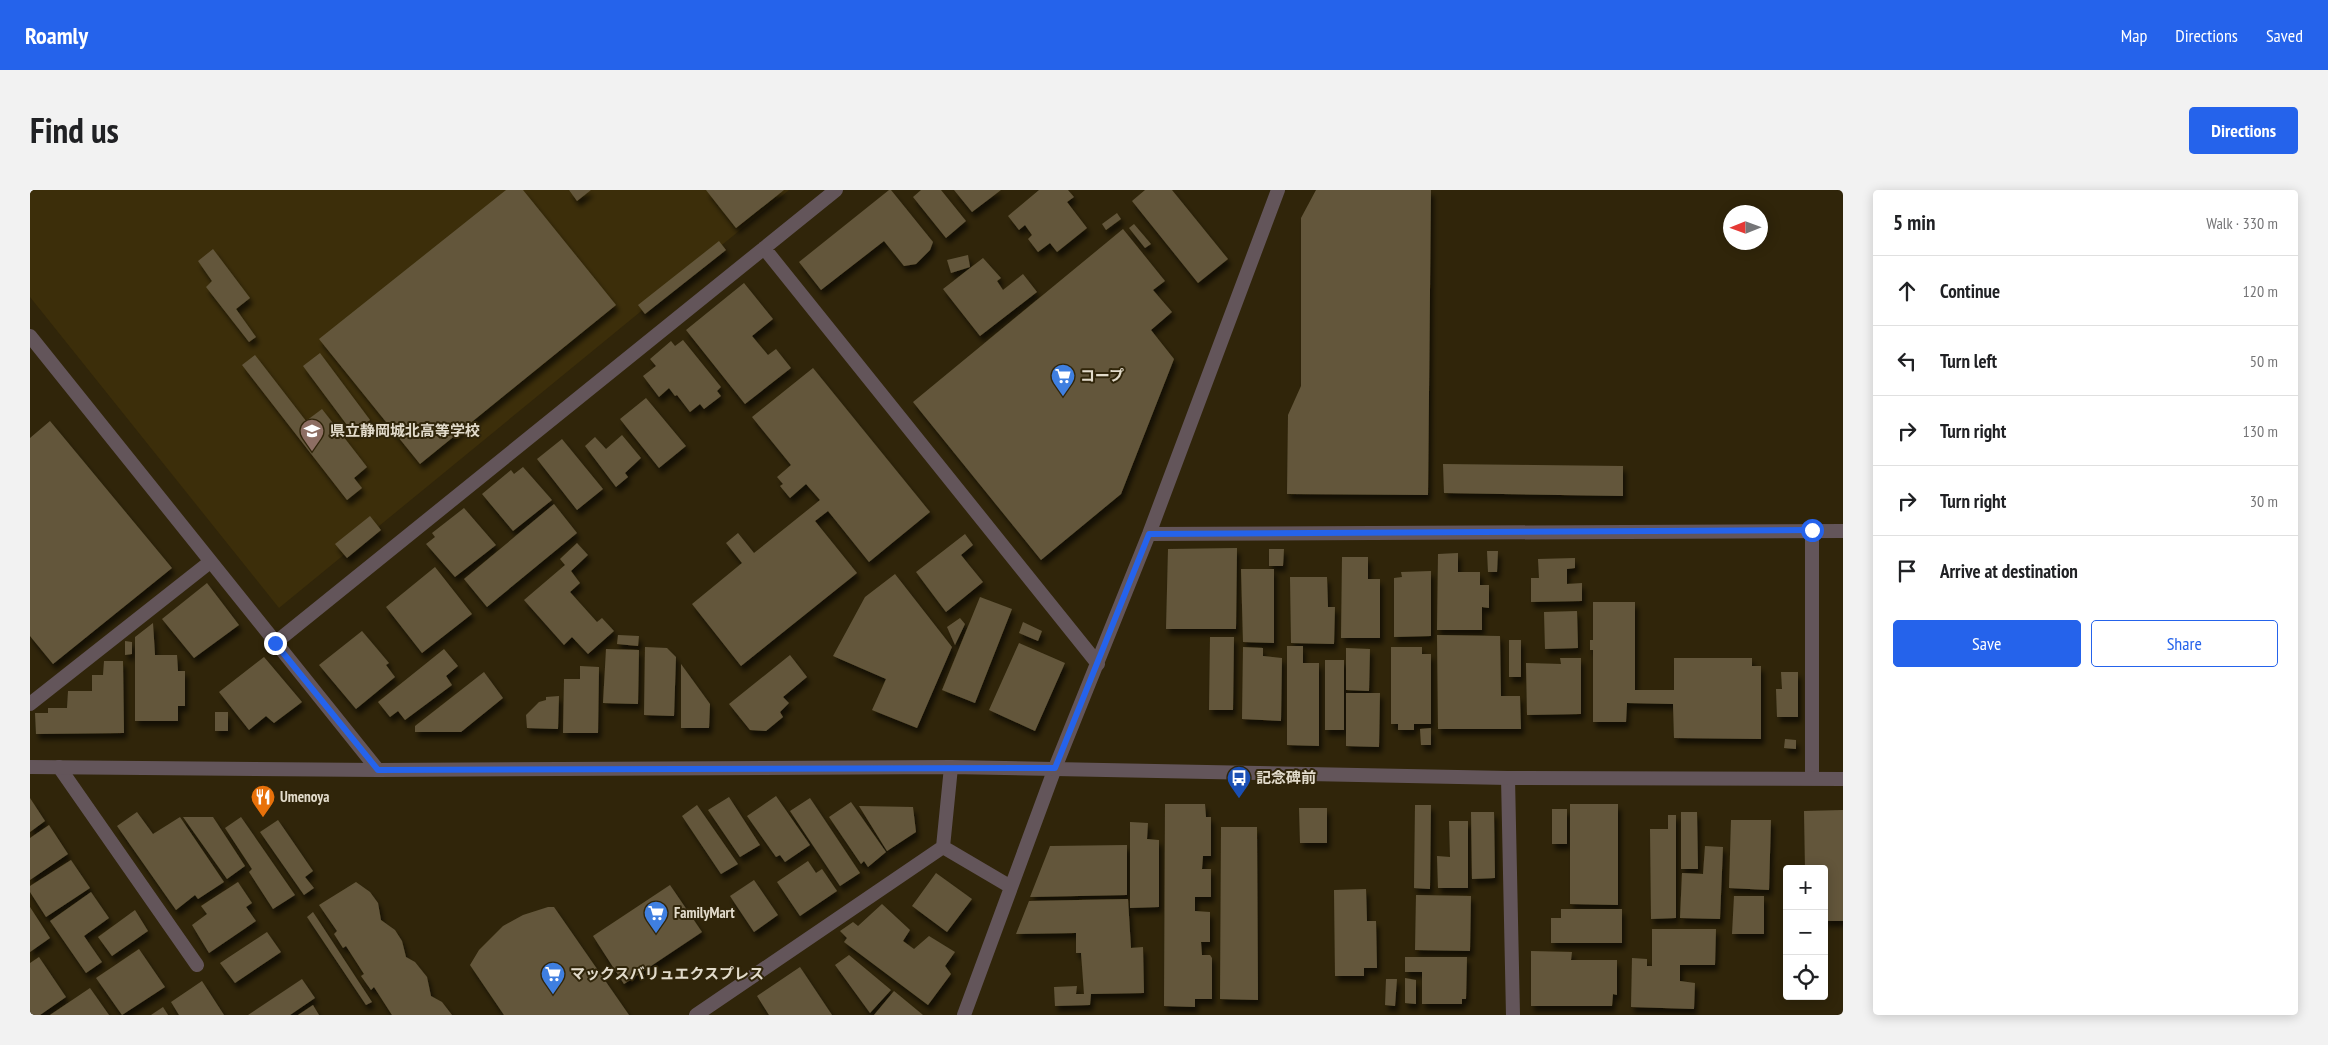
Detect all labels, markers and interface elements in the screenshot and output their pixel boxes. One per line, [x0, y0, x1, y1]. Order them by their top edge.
text: Roamly [25, 20, 88, 51]
text: Map [2121, 24, 2147, 47]
text: Directions [2175, 24, 2238, 47]
text: Saved [2266, 24, 2303, 47]
text: Find us [30, 107, 119, 153]
button: Directions [2189, 107, 2298, 154]
north arrow [1723, 205, 1768, 250]
text: 5 min [1893, 209, 1935, 236]
text: Walk · 330 m [2206, 213, 2278, 233]
icon: ahead [1893, 277, 1921, 305]
text: Continue [1940, 279, 2000, 303]
text: 120 m [2243, 281, 2278, 301]
icon: left [1893, 347, 1921, 375]
text: Turn left [1940, 349, 1997, 373]
text: 50 m [2250, 351, 2278, 371]
supermarket icon: コープ [1050, 363, 1076, 397]
place label: コープ [1080, 366, 1124, 385]
icon: right [1893, 417, 1921, 445]
school or university icon: 県立静岡城北高等学校 [299, 418, 325, 452]
text: Turn right [1940, 419, 2006, 443]
place label: 県立静岡城北高等学校 [330, 421, 480, 440]
text: 130 m [2243, 421, 2278, 441]
icon: right [1893, 487, 1921, 515]
text: Turn right [1940, 489, 2006, 513]
text: 30 m [2250, 491, 2278, 511]
route start [1801, 519, 1824, 542]
icon: arrive [1893, 557, 1921, 585]
text: Arrive at destination [1940, 559, 2078, 583]
button: Save [1893, 620, 2081, 667]
button: Share [2091, 620, 2278, 667]
route end [264, 632, 287, 655]
bus stop icon: 記念碑前 [1226, 765, 1252, 799]
place label: 記念碑前 [1256, 768, 1316, 787]
restaurant icon: Umenoya [250, 784, 276, 818]
place label: Umenoya [280, 787, 330, 806]
map controls [1783, 865, 1828, 1000]
button: + [1783, 865, 1828, 910]
supermarket icon: FamilyMart [643, 900, 669, 934]
place label: FamilyMart [674, 903, 735, 922]
button: − [1783, 910, 1828, 955]
button: locate [1783, 955, 1828, 1000]
supermarket icon: マックスバリュエクスプレス [540, 961, 566, 995]
place label: マックスバリュエクスプレス [570, 964, 764, 983]

